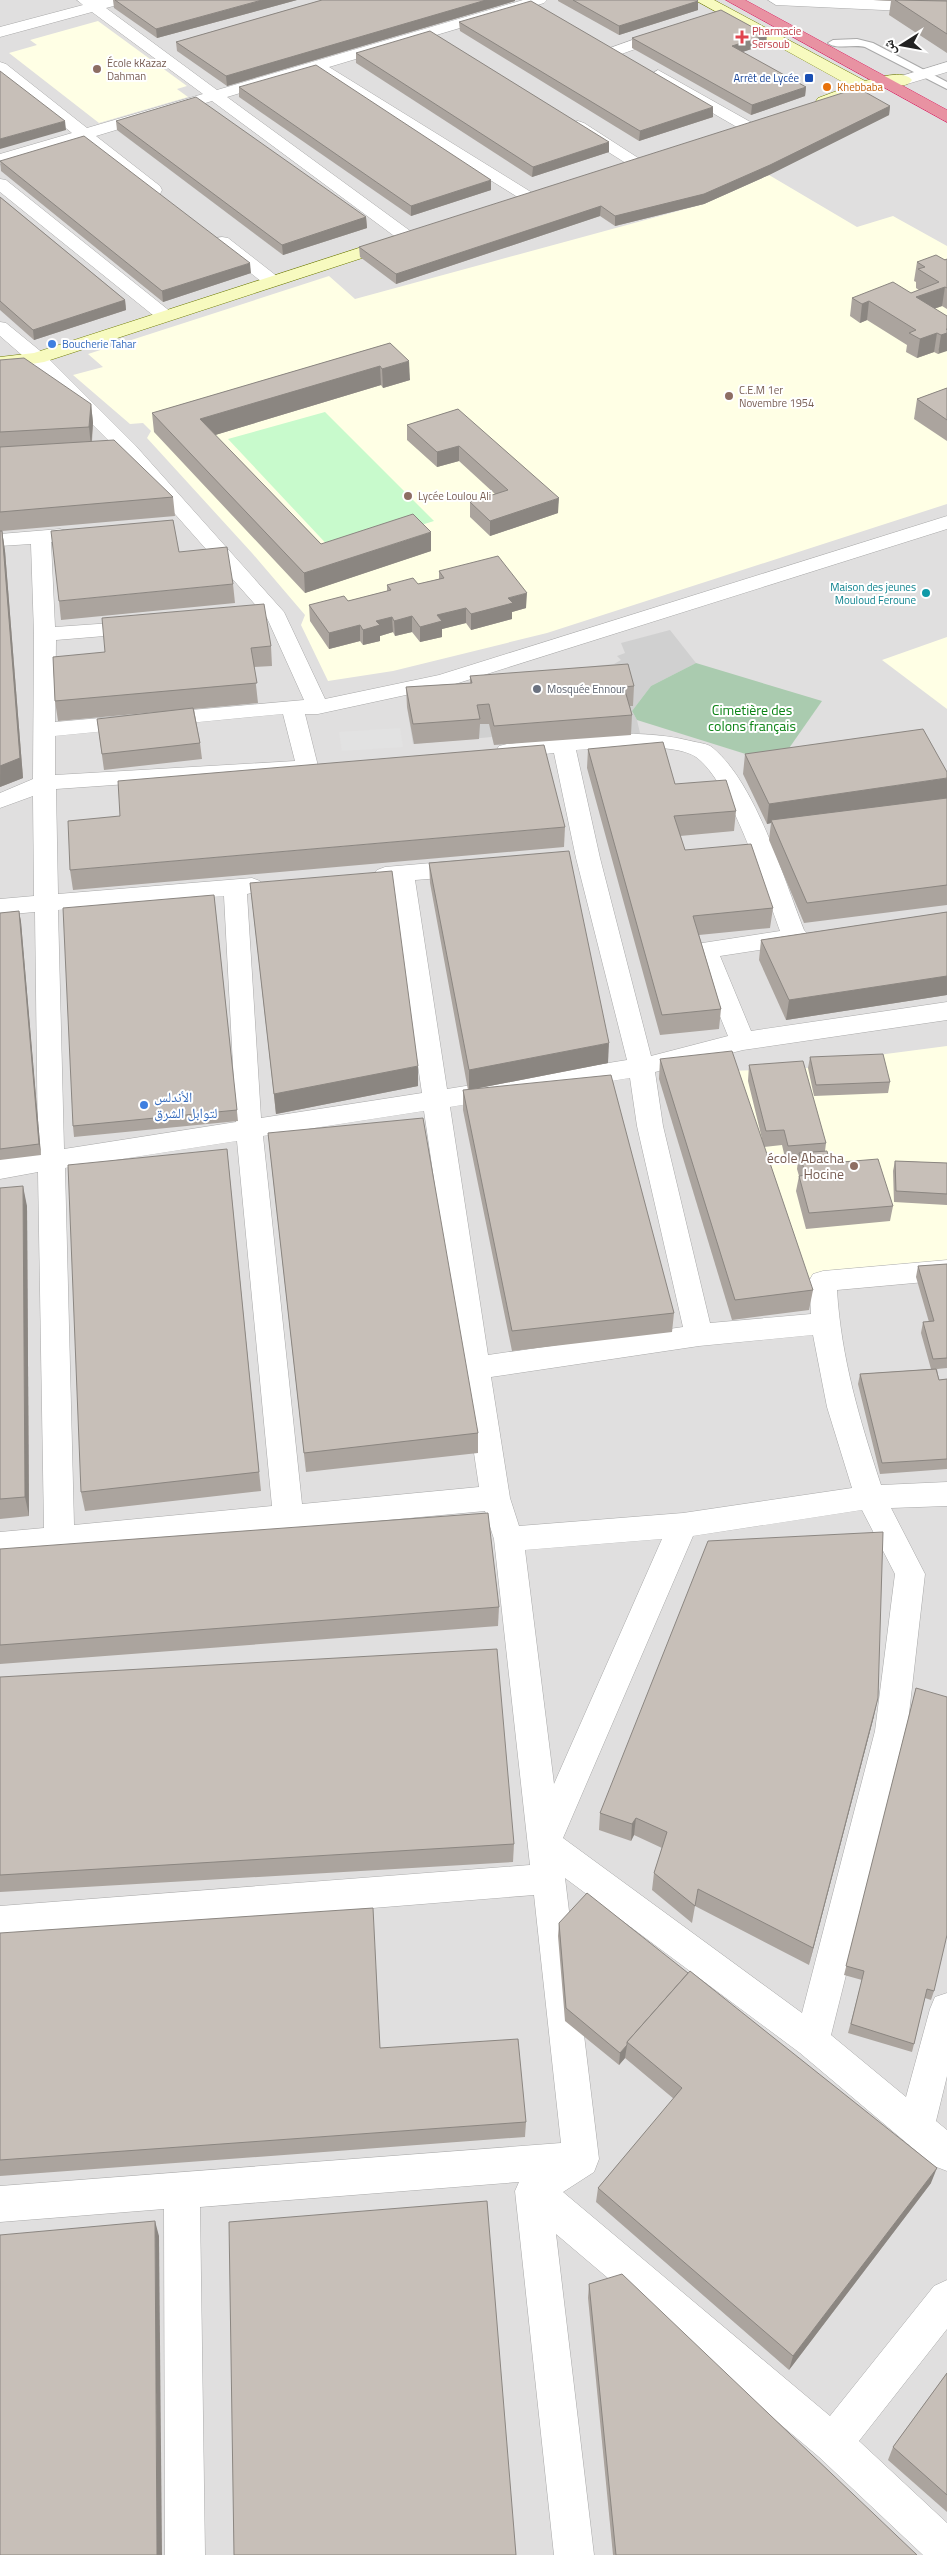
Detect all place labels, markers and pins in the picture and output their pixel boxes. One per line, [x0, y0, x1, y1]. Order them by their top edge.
place label: Pharmacie Sersoub [752, 23, 802, 52]
marker: Pharmacie Sersoub [736, 31, 748, 43]
place label: École kKazaz Dahman [107, 55, 167, 84]
marker: École kKazaz Dahman [91, 63, 103, 75]
place label: Arrêt de Lycée [734, 70, 799, 86]
marker: Arrêt de Lycée [803, 72, 815, 84]
place label: Khebbaba [837, 79, 884, 95]
marker: Khebbaba [821, 81, 833, 93]
place label: Boucherie Tahar [62, 336, 137, 352]
marker: Boucherie Tahar [46, 338, 58, 350]
place label: C.E.M 1er Novembre 1954 [739, 382, 814, 411]
marker: C.E.M 1er Novembre 1954 [723, 390, 735, 402]
place label: Lycée Loulou Ali [418, 488, 491, 504]
marker: Lycée Loulou Ali [402, 490, 414, 502]
place label: Maison des jeunes Mouloud Feroune [830, 579, 916, 608]
marker: Maison des jeunes Mouloud Feroune [920, 587, 932, 599]
place label: Mosquée Ennour [547, 681, 626, 697]
marker: Mosquée Ennour [531, 683, 543, 695]
place label: الأندلس لتوابل الشرق [154, 1086, 217, 1123]
marker: الأندلس لتوابل الشرق [138, 1099, 150, 1111]
place label: école Abacha Hocine [767, 1147, 844, 1184]
marker: école Abacha Hocine [848, 1160, 860, 1172]

